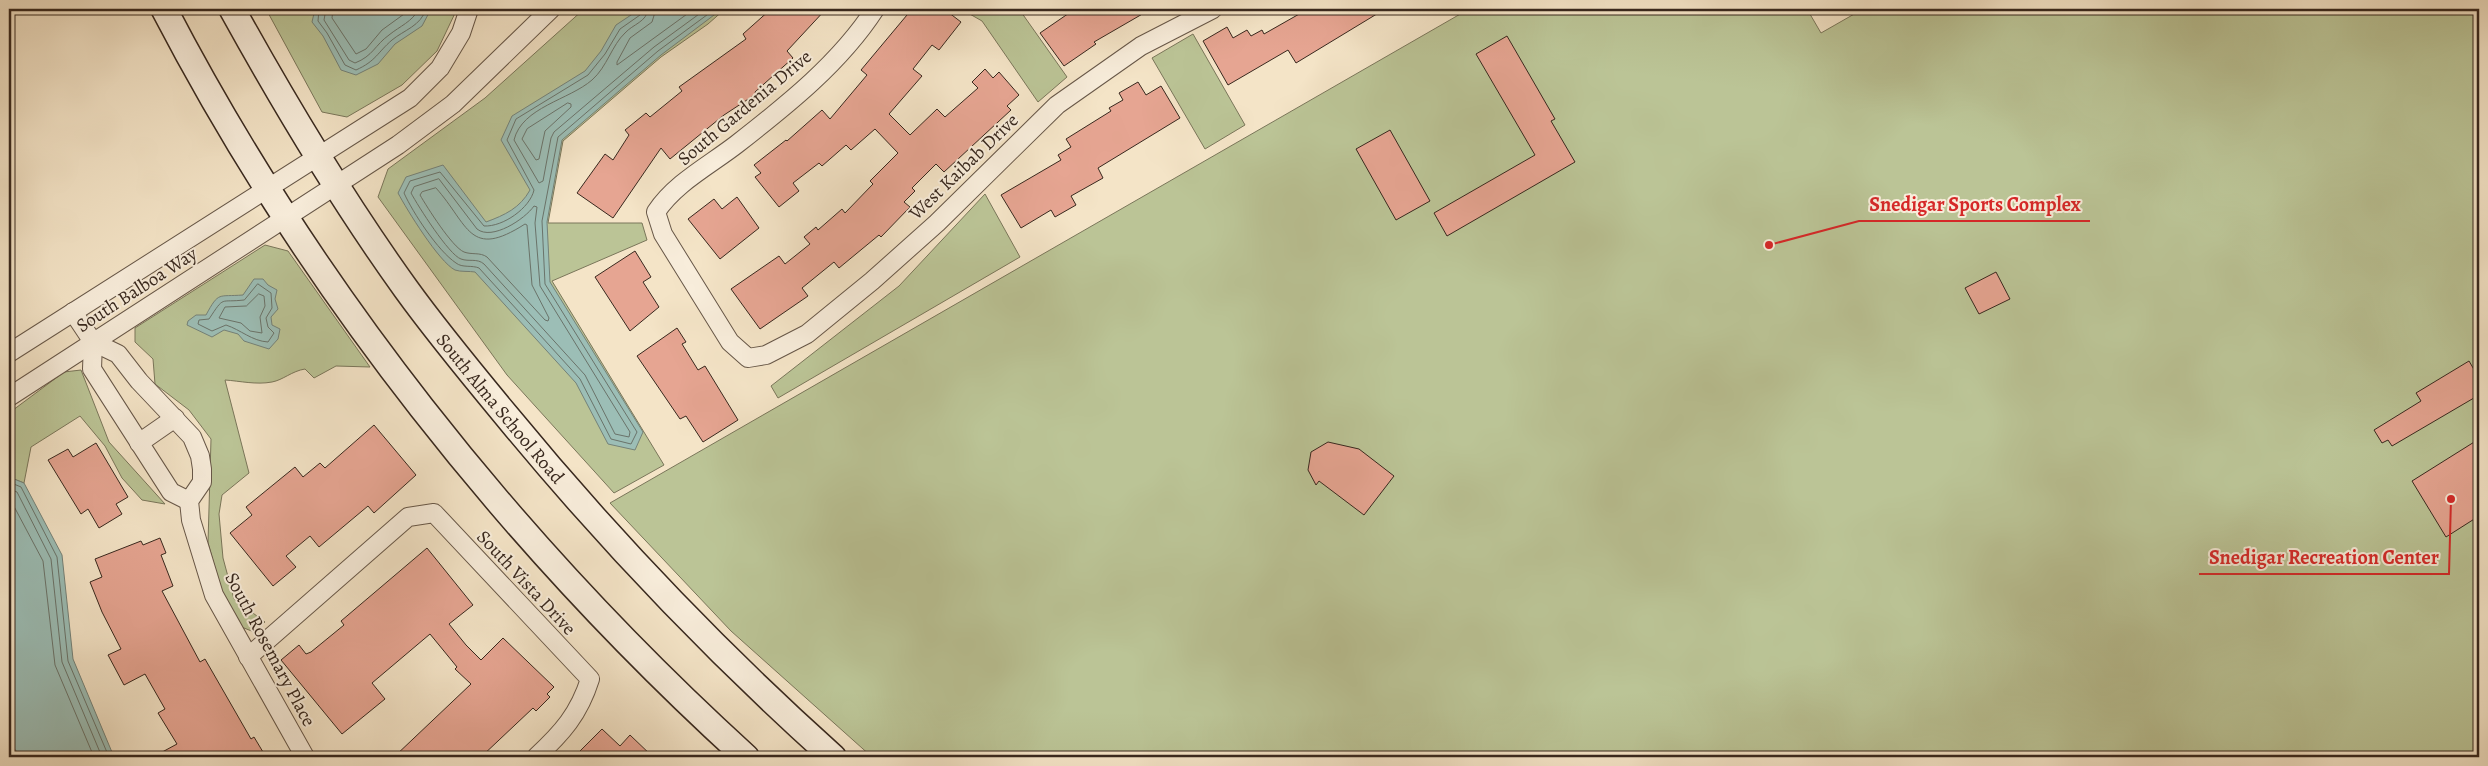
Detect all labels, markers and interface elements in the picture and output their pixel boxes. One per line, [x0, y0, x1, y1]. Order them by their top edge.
street label: South Gardenia Drive [672, 44, 817, 172]
street label: West Kaibab Drive [903, 108, 1024, 226]
callout: Snedigar Sports Complex [1859, 186, 2090, 221]
text: Snedigar Sports Complex [1869, 191, 2081, 218]
street label: South Balboa Way [71, 241, 202, 339]
street label: South Alma School Road [430, 328, 571, 490]
street label: South Vista Drive [471, 524, 582, 641]
callout: Snedigar Recreation Center [2199, 539, 2449, 574]
text: Snedigar Recreation Center [2209, 544, 2439, 571]
street label: South Rosemary Place [219, 568, 322, 731]

